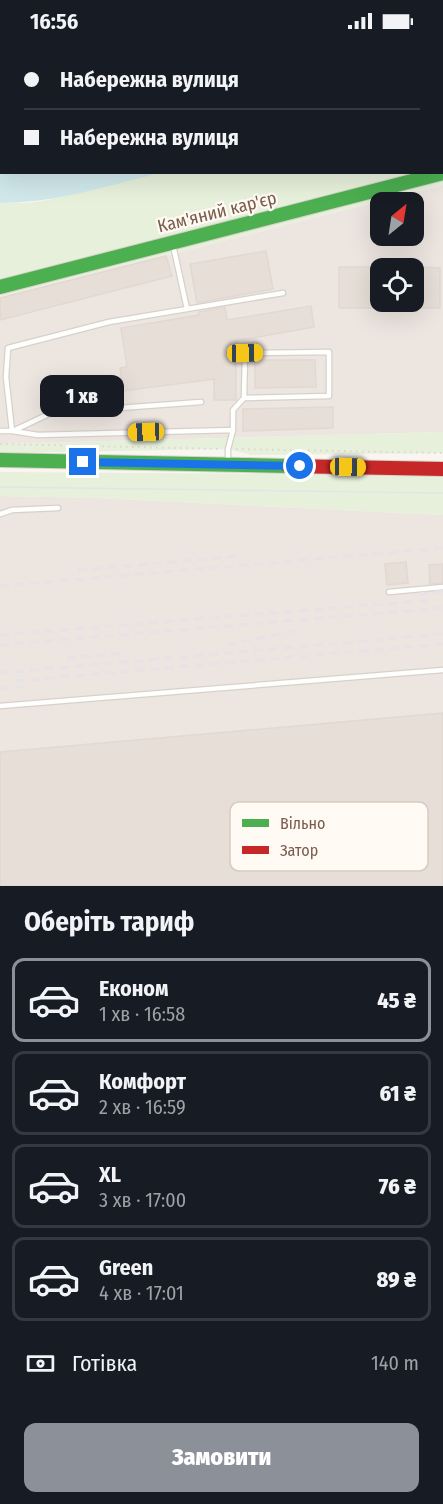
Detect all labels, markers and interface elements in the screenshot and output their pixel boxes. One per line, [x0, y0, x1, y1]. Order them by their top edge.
text: 16:56 [30, 8, 78, 35]
text: Набережна вулиця [60, 66, 239, 93]
text: Набережна вулиця [60, 124, 239, 151]
street label: Кам'яний кар'єр [155, 187, 279, 237]
north arrow [370, 192, 424, 246]
map controls [370, 192, 424, 312]
button: locate [370, 258, 424, 312]
car [227, 344, 263, 362]
callout: 1 хв [41, 375, 125, 417]
text: 1 хв [66, 384, 98, 408]
car [128, 422, 164, 442]
route end [69, 448, 96, 475]
route start [286, 452, 313, 479]
car [330, 458, 366, 476]
legend [230, 802, 428, 871]
text: Вільно [280, 814, 325, 833]
text: Затор [280, 841, 318, 860]
text: Оберіть тариф [24, 906, 194, 938]
icon: car [27, 973, 81, 1027]
text: Економ [99, 975, 169, 1002]
text: 45 ₴ [377, 987, 416, 1014]
text: 1 хв · 16:58 [99, 1002, 185, 1026]
icon: car [27, 1066, 81, 1120]
text: Комфорт [99, 1068, 186, 1095]
text: 61 ₴ [380, 1080, 416, 1107]
text: 2 хв · 16:59 [99, 1095, 186, 1119]
icon: car [27, 1159, 81, 1213]
text: XL [99, 1161, 121, 1188]
text: 76 ₴ [379, 1173, 416, 1200]
text: 3 хв · 17:00 [99, 1188, 186, 1212]
icon: car [27, 1252, 81, 1306]
text: Green [99, 1254, 153, 1281]
text: 89 ₴ [376, 1266, 416, 1293]
text: 4 хв · 17:01 [99, 1281, 184, 1305]
icon: cash [24, 1347, 57, 1380]
text: Готівка [72, 1350, 137, 1377]
text: 140 m [371, 1351, 419, 1375]
button: Замовити [24, 1423, 419, 1492]

